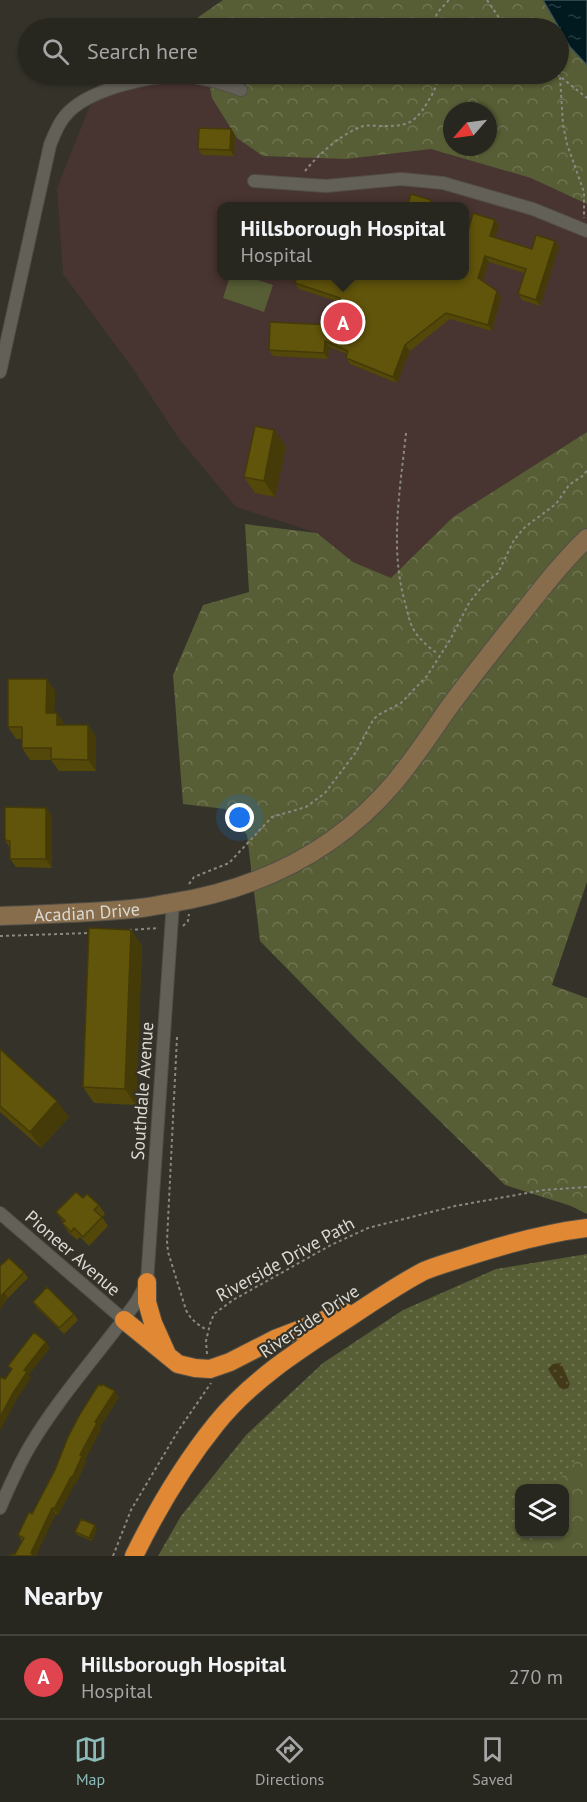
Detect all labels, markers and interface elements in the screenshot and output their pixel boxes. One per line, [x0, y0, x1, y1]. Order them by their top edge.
search box [18, 18, 569, 84]
icon: search [39, 35, 72, 68]
text: Search here [87, 37, 198, 65]
north arrow [443, 102, 497, 156]
popup [217, 202, 469, 280]
text: Hillsborough Hospital [240, 214, 446, 242]
text: Hospital [240, 242, 312, 268]
pin: A [324, 300, 362, 344]
your location [225, 803, 254, 832]
street label: Acadian Drive [34, 897, 141, 926]
street label: Southdale Avenue [126, 1021, 158, 1161]
street label: Pioneer Avenue [21, 1205, 125, 1301]
street label: Riverside Drive Path [212, 1211, 358, 1307]
street label: Riverside Drive [255, 1279, 363, 1363]
map controls [515, 1484, 569, 1538]
button: layers [515, 1484, 569, 1538]
text: Nearby [24, 1579, 102, 1612]
text: Hillsborough Hospital [81, 1650, 286, 1678]
text: A [37, 1664, 50, 1690]
text: 270 m [509, 1664, 563, 1690]
text: Hospital [81, 1678, 152, 1704]
tab: Map [74, 1733, 107, 1789]
tab: Directions [255, 1733, 324, 1789]
tab: Saved [472, 1733, 513, 1789]

